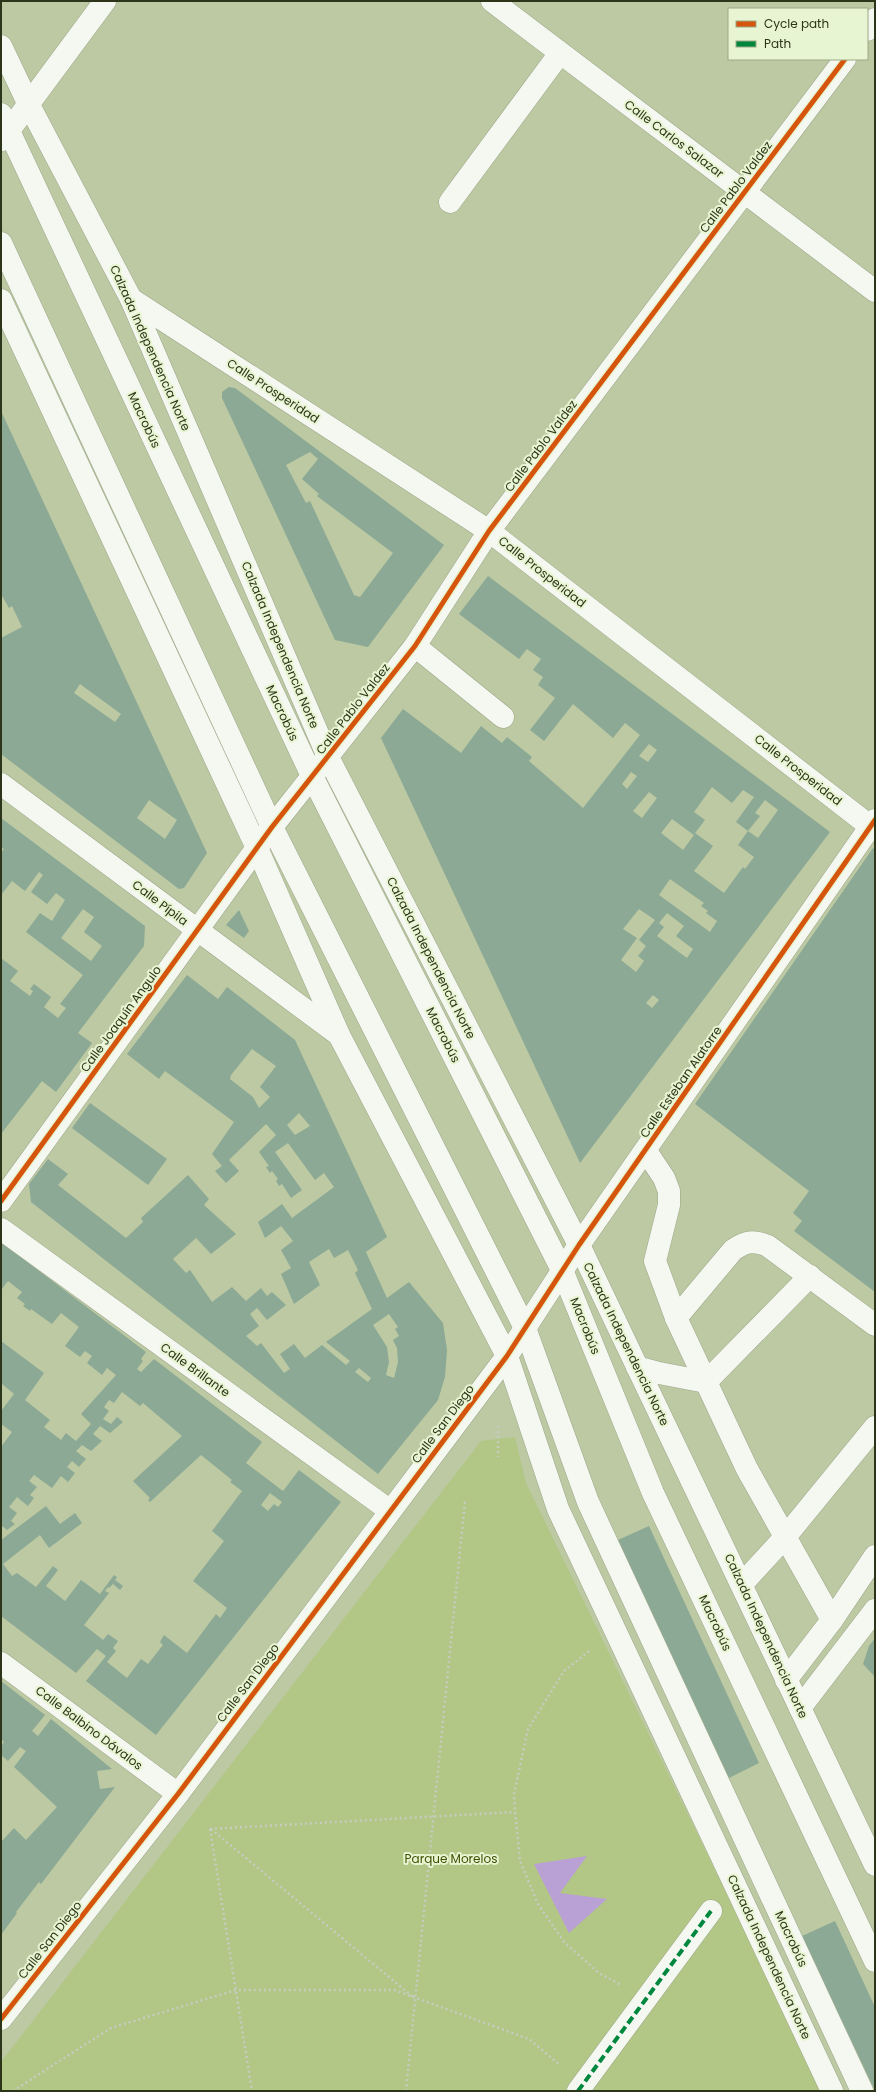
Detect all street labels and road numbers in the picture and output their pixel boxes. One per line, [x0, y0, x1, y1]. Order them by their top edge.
street label: Calle Carlos Salazar [621, 96, 728, 182]
street label: Calle Pablo Valdez [695, 137, 776, 236]
street label: Calzada Independencia Norte [106, 262, 195, 433]
street label: Calle Prosperidad [224, 354, 323, 427]
street label: Macrobús [124, 389, 165, 451]
street label: Calle Pablo Valdez [500, 396, 581, 495]
street label: Calle Prosperidad [495, 532, 590, 611]
street label: Calzada Independencia Norte [237, 559, 323, 731]
street label: Calle Pablo Valdez [312, 660, 394, 758]
street label: Macrobús [262, 682, 303, 744]
street label: Calle Prosperidad [751, 730, 846, 809]
street label: Calzada Independencia Norte [383, 874, 480, 1042]
street label: Calle Pípila [129, 876, 192, 929]
street label: Calle Joaquín Angulo [76, 962, 165, 1075]
street label: Macrobús [422, 1004, 465, 1065]
street label: Calle Esteban Alatorre [636, 1022, 726, 1141]
street label: Calzada Independencia Norte [579, 1259, 674, 1428]
street label: Macrobús [566, 1295, 605, 1357]
street label: Calle Brillante [157, 1339, 234, 1401]
street label: Calle San Diego [407, 1381, 478, 1467]
street label: Calzada Independencia Norte [721, 1551, 812, 1721]
street label: Macrobús [695, 1592, 736, 1654]
street label: Calle San Diego [212, 1640, 283, 1726]
street label: Calle Balbino Dávalos [32, 1682, 146, 1774]
street label: Calzada Independencia Norte [724, 1872, 815, 2042]
street label: Calle San Diego [14, 1897, 86, 1982]
street label: Macrobús [771, 1908, 812, 1970]

